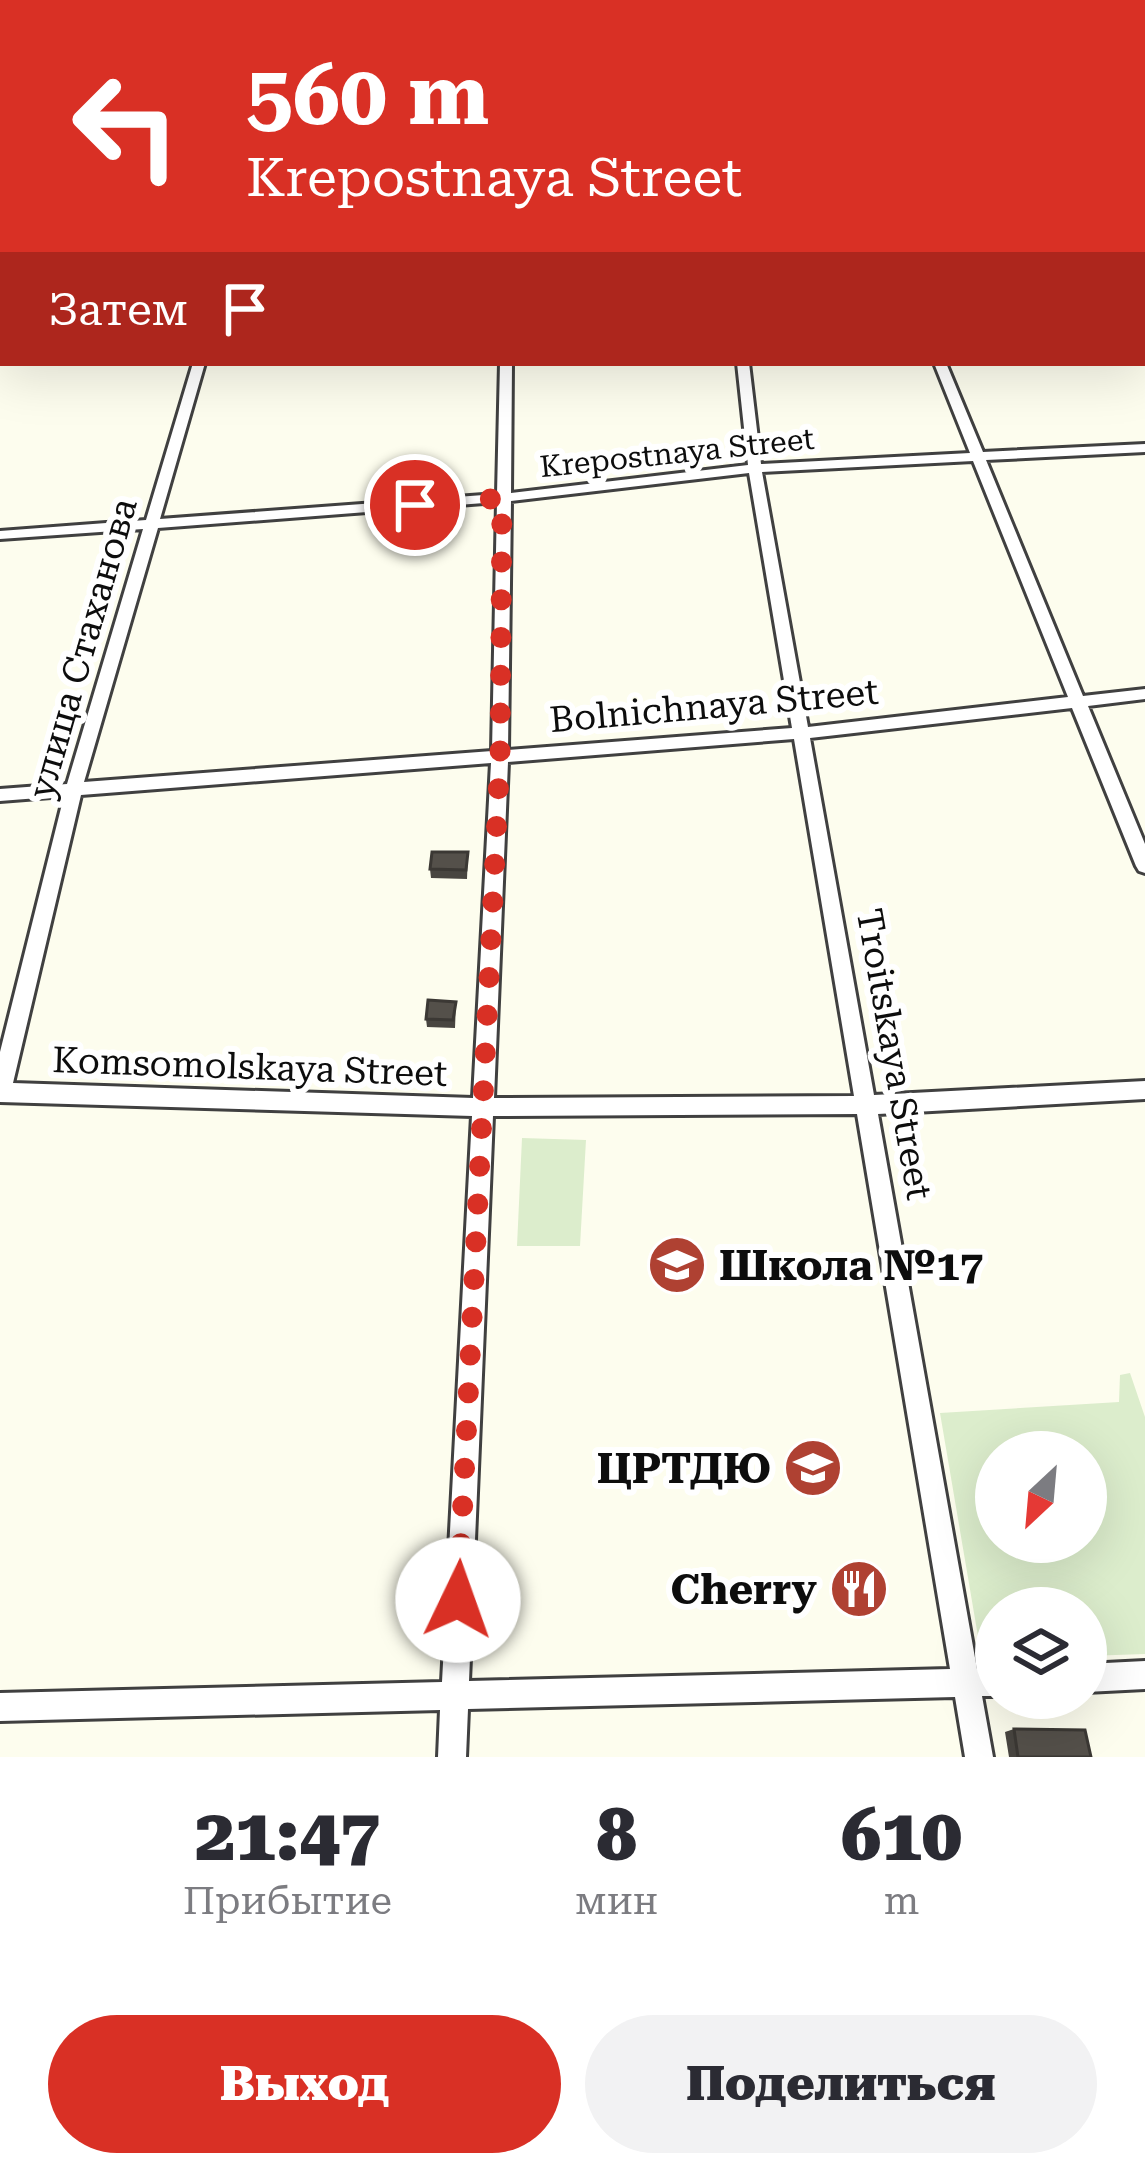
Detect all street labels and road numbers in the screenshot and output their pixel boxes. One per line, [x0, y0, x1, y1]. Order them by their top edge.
street label: Krepostnaya Street [538, 421, 816, 484]
street label: улица Стаханова [20, 493, 146, 803]
street label: Bolnichnaya Street [548, 671, 880, 741]
street label: Troitskaya Street [848, 905, 940, 1203]
street label: Komsomolskaya Street [52, 1039, 448, 1095]

